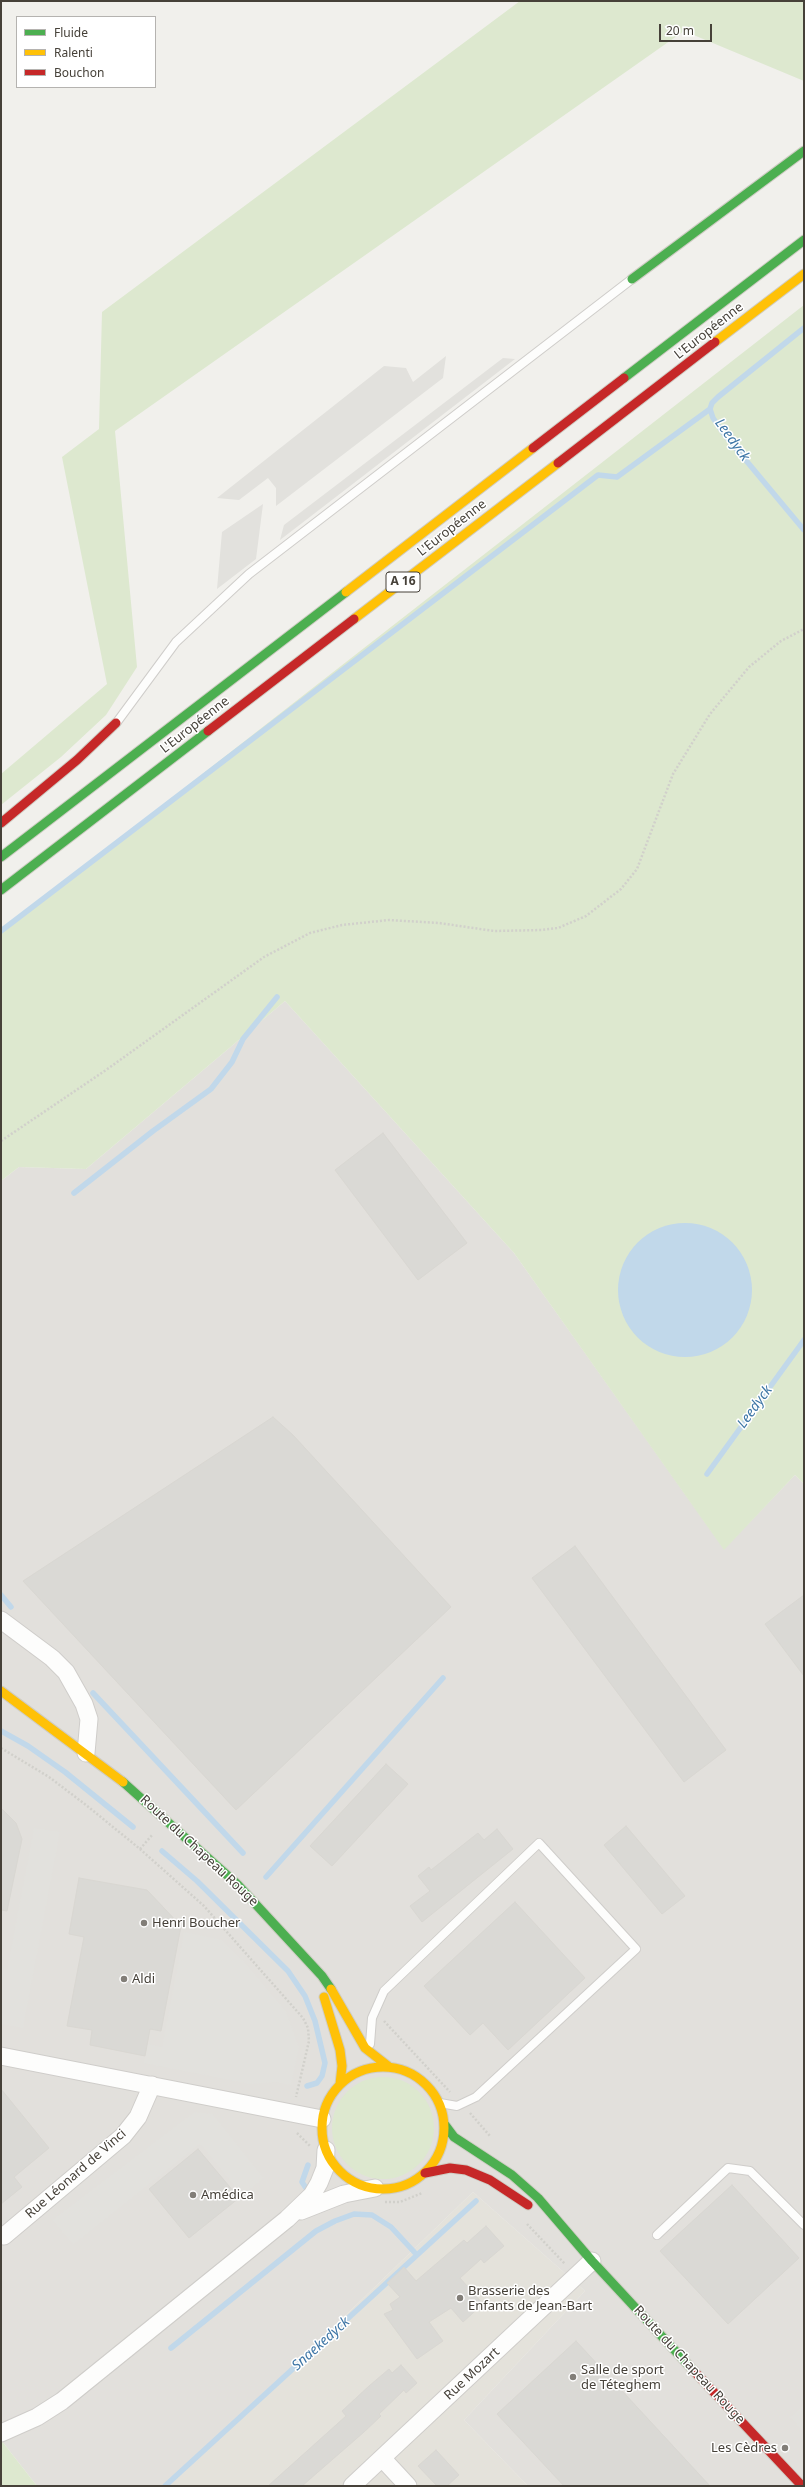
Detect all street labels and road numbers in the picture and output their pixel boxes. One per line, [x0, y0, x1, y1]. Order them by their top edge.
street label: L'Européenne [671, 299, 747, 363]
street label: L'Européenne [414, 496, 490, 560]
road number: A 16 [386, 572, 420, 592]
street label: L'Européenne [157, 693, 233, 757]
street label: Route du Chapeau Rouge [137, 1792, 261, 1910]
street label: Rue Léonard de Vinci [23, 2126, 129, 2222]
street label: Route du Chapeau Rouge [630, 2303, 748, 2427]
street label: Rue Mozart [441, 2344, 503, 2404]

